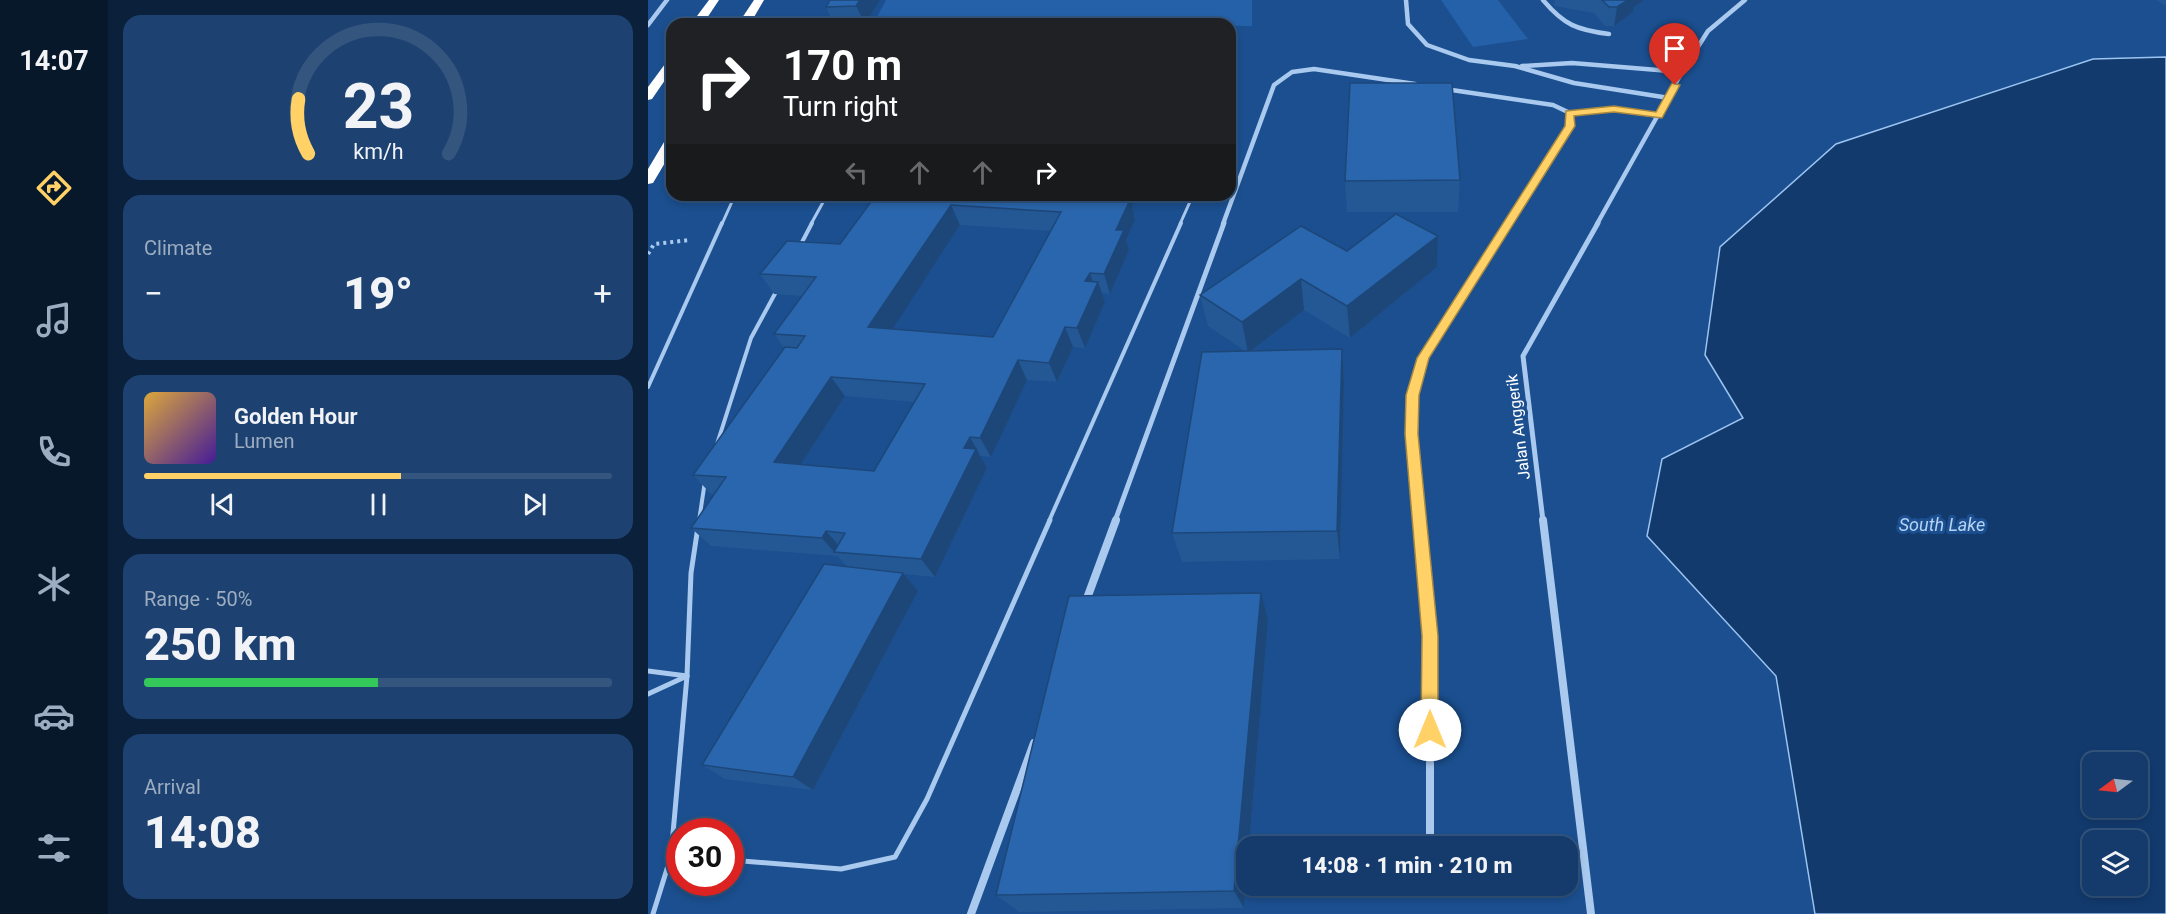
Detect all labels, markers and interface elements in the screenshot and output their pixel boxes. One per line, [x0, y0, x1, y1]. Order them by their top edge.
pin [1649, 23, 1700, 85]
icon: arrive [1658, 32, 1691, 65]
text: 170 m [783, 41, 902, 90]
icon: right [684, 42, 762, 120]
text: 14:07 [19, 45, 89, 77]
text: 23 [342, 71, 414, 144]
text: Turn right [783, 91, 898, 123]
text: km/h [353, 140, 403, 165]
icon: left [840, 156, 873, 189]
icon: ahead [903, 156, 936, 189]
icon: ahead [966, 156, 999, 189]
icon: right [1029, 156, 1062, 189]
icon: directions [33, 167, 75, 209]
text: Climate [144, 236, 212, 260]
text: 19° [343, 267, 413, 320]
text: − [144, 274, 163, 313]
text: + [593, 274, 612, 313]
icon: music [33, 299, 75, 341]
street label: Jalan Anggerik [1502, 372, 1534, 481]
text: Golden Hour [234, 404, 358, 429]
text: Lumen [234, 429, 295, 453]
icon: phone [33, 431, 75, 473]
icon: previous [206, 488, 239, 521]
icon: pause [362, 488, 395, 521]
icon: next [518, 488, 551, 521]
water label: South Lake [1899, 514, 1985, 535]
icon: climate [33, 563, 75, 605]
text: Range · 50% [144, 587, 252, 611]
text: 250 km [144, 618, 296, 671]
icon: car [33, 695, 75, 737]
position arrow [1398, 698, 1462, 762]
north arrow [2082, 752, 2148, 818]
map controls [2082, 752, 2148, 896]
text: Arrival [144, 775, 201, 799]
text: 14:08 [144, 806, 261, 859]
speed limit sign: 30 [666, 818, 744, 896]
icon: filters [33, 827, 75, 869]
button: layers [2082, 830, 2148, 896]
text: 14:08 · 1 min · 210 m [1302, 853, 1512, 878]

